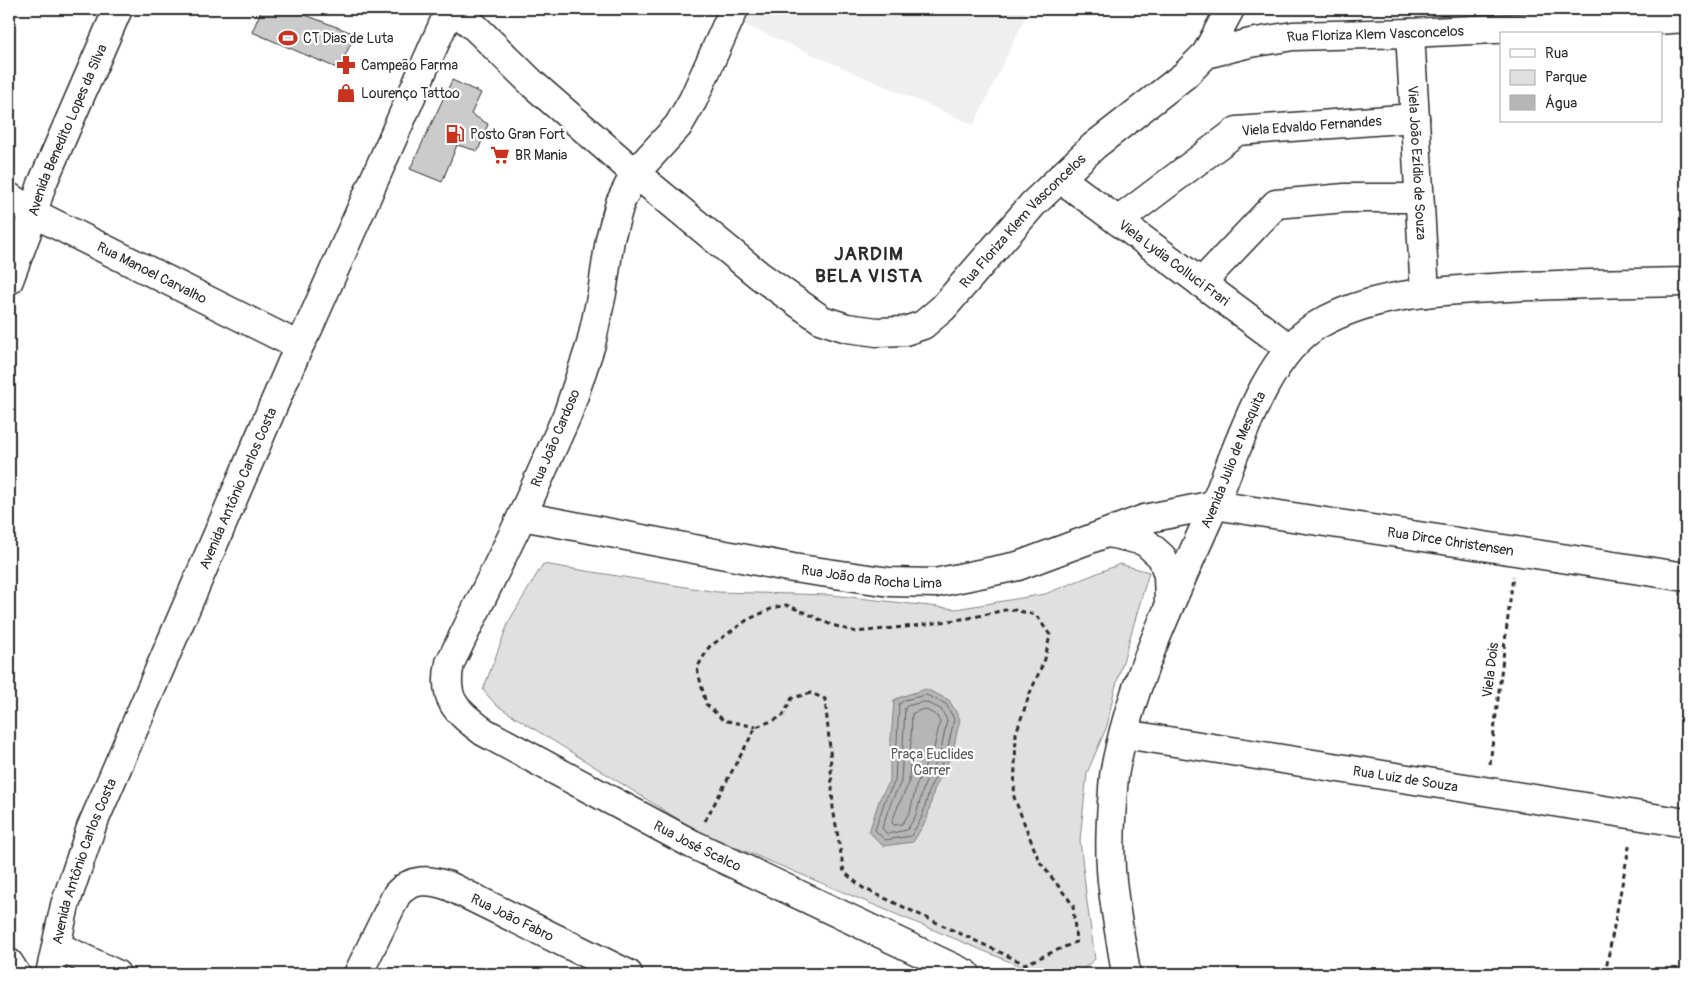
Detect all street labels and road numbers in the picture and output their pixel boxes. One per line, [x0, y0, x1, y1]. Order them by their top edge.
street label: Rua Floriza Klem Vasconcelos [1286, 22, 1465, 46]
street label: Avenida Benedito Lopes da Silva [25, 42, 111, 218]
street label: Viela João Ezídio de Souza [1404, 85, 1430, 241]
street label: Viela Edvaldo Fernandes [1241, 112, 1383, 140]
street label: Rua Floriza Klem Vasconcelos [956, 150, 1090, 292]
street label: Viela Lydia Colluci Frari [1115, 216, 1233, 310]
street label: Rua Manoel Carvalho [94, 238, 210, 308]
street label: Rua João Cardoso [527, 386, 584, 490]
street label: Avenida Julio de Mesquita [1197, 388, 1270, 531]
street label: Avenida Antônio Carlos Costa [196, 405, 280, 572]
street label: Rua Dirce Christensen [1386, 524, 1515, 560]
street label: Rua João da Rocha Lima [800, 561, 943, 592]
street label: Viela Dois [1479, 641, 1502, 699]
street label: Rua Luiz de Souza [1352, 762, 1459, 796]
street label: Avenida Antônio Carlos Costa [49, 776, 120, 946]
street label: Rua José Scalco [651, 817, 744, 875]
street label: Rua João Fabro [468, 890, 557, 945]

